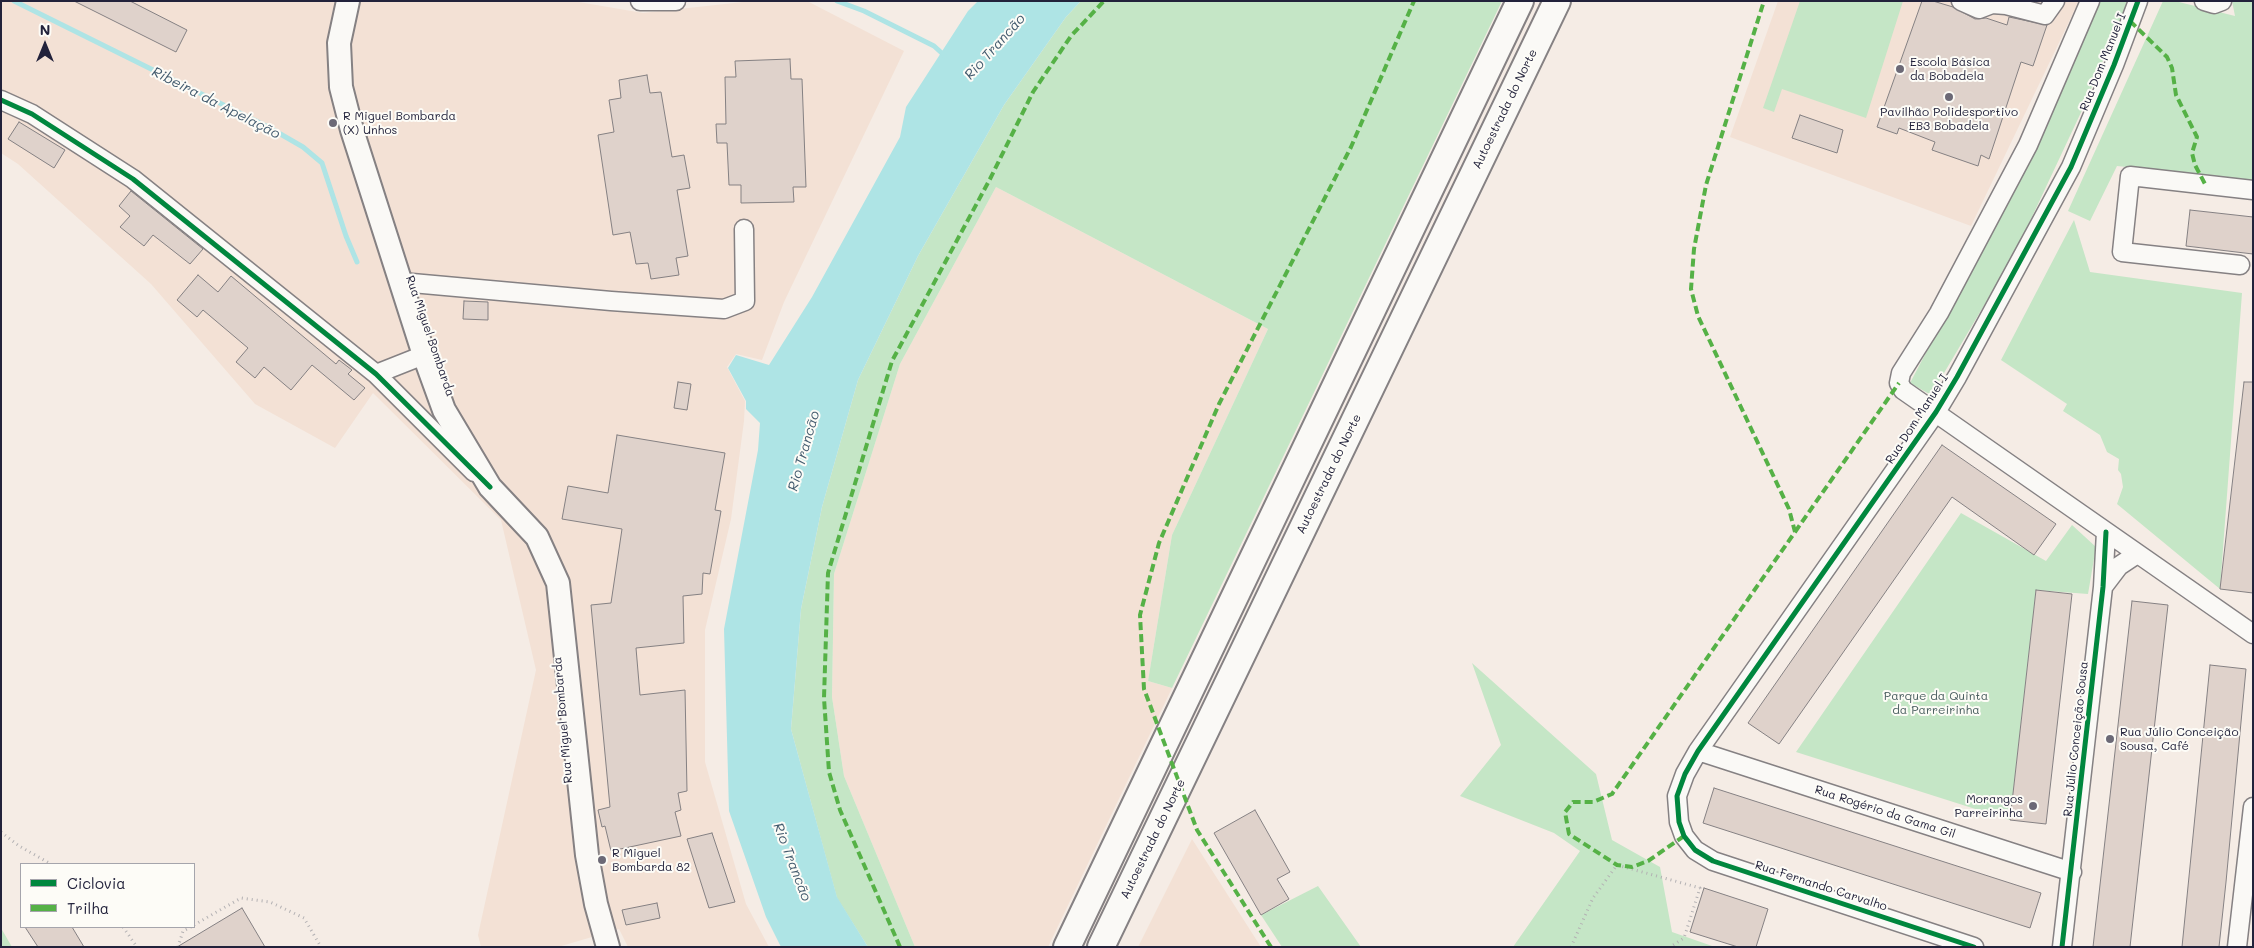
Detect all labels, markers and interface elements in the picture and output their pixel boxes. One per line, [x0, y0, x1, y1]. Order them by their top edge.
water label: Rio Trancão [961, 11, 1029, 83]
street label: Rua Dom Manuel I [2077, 11, 2129, 113]
north arrow [20, 20, 70, 70]
text: N [40, 20, 50, 39]
street label: Autoestrada do Norte [1470, 47, 1540, 171]
place label: Escola Básica da Bobadela [1910, 55, 1990, 83]
water label: Ribeira da Apelação [149, 63, 283, 143]
marker: Escola Básica da Bobadela [1894, 63, 1906, 75]
marker: Pavilhão Polidesportivo EB3 Bobadela [1943, 91, 1955, 103]
place label: Pavilhão Polidesportivo EB3 Bobadela [1880, 105, 2018, 133]
place label: R Miguel Bombarda (X) Unhos [343, 109, 456, 137]
marker: R Miguel Bombarda (X) Unhos [327, 117, 339, 129]
street label: Rua Miguel Bombarda [403, 274, 457, 398]
street label: Rua Dom Manuel I [1883, 371, 1951, 467]
water label: Rio Trancão [785, 409, 823, 493]
street label: Autoestrada do Norte [1294, 412, 1364, 536]
street label: Rua Miguel Bombarda [550, 656, 576, 784]
street label: Rua Júlio Conceição Sousa [2061, 661, 2091, 817]
park label: Parque da Quinta da Parreirinha [1884, 689, 1988, 717]
place label: Rua Júlio Conceição Sousa, Café [2120, 725, 2238, 753]
marker: Rua Júlio Conceição Sousa, Café [2104, 733, 2116, 745]
street label: Autoestrada do Norte [1118, 777, 1188, 901]
street label: Rua Rogério da Gama Gil [1813, 782, 1957, 842]
place label: Morangos Parreirinha [1954, 792, 2023, 820]
marker: Morangos Parreirinha [2027, 800, 2039, 812]
water label: Rio Trancão [769, 820, 815, 904]
place label: R Miguel Bombarda 82 [612, 846, 690, 874]
marker: R Miguel Bombarda 82 [596, 854, 608, 866]
street label: Rua Fernando Carvalho [1753, 858, 1889, 914]
legend [20, 863, 195, 928]
text: Ciclovia [67, 873, 126, 893]
text: Trilha [67, 898, 109, 918]

